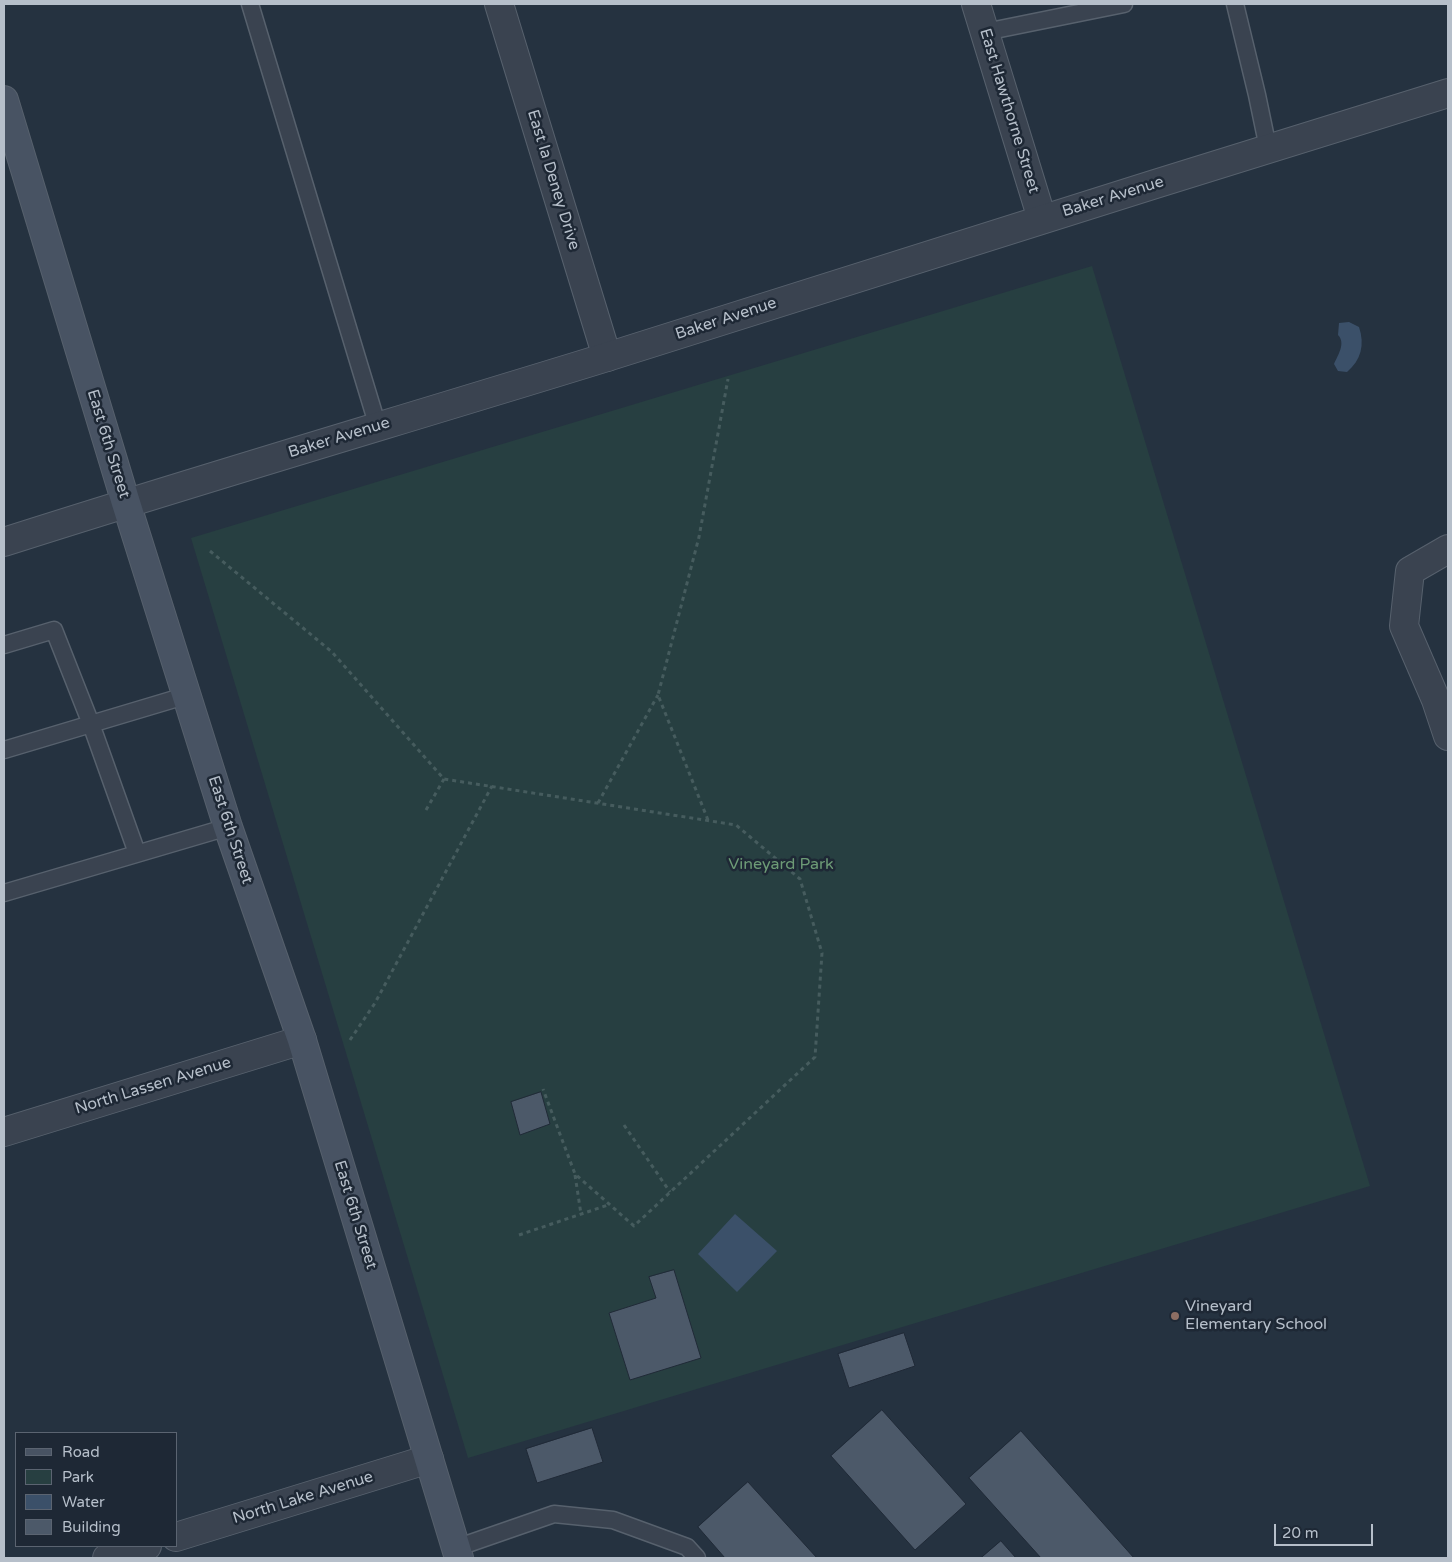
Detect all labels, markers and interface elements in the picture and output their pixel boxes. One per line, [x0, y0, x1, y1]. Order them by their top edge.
street label: East Hawthorne Street [975, 26, 1043, 196]
street label: East la Deney Drive [523, 107, 583, 253]
street label: Baker Avenue [1060, 172, 1166, 222]
street label: Baker Avenue [673, 294, 779, 344]
street label: East 6th Street [82, 387, 134, 501]
street label: Baker Avenue [286, 413, 392, 463]
street label: East 6th Street [203, 773, 257, 887]
park label: Vineyard Park [728, 855, 834, 875]
street label: North Lassen Avenue [73, 1053, 233, 1119]
street label: East 6th Street [329, 1158, 381, 1272]
place label: Vineyard Elementary School [1185, 1297, 1327, 1335]
marker: Vineyard Elementary School [1169, 1310, 1181, 1322]
legend [15, 1432, 178, 1547]
text: Road [62, 1443, 100, 1461]
text: Park [62, 1468, 94, 1486]
street label: North Lake Avenue [230, 1468, 376, 1528]
text: Water [62, 1493, 105, 1511]
scale bar [1277, 1514, 1376, 1546]
text: Building [62, 1518, 121, 1536]
text: 20 m [1282, 1524, 1319, 1542]

